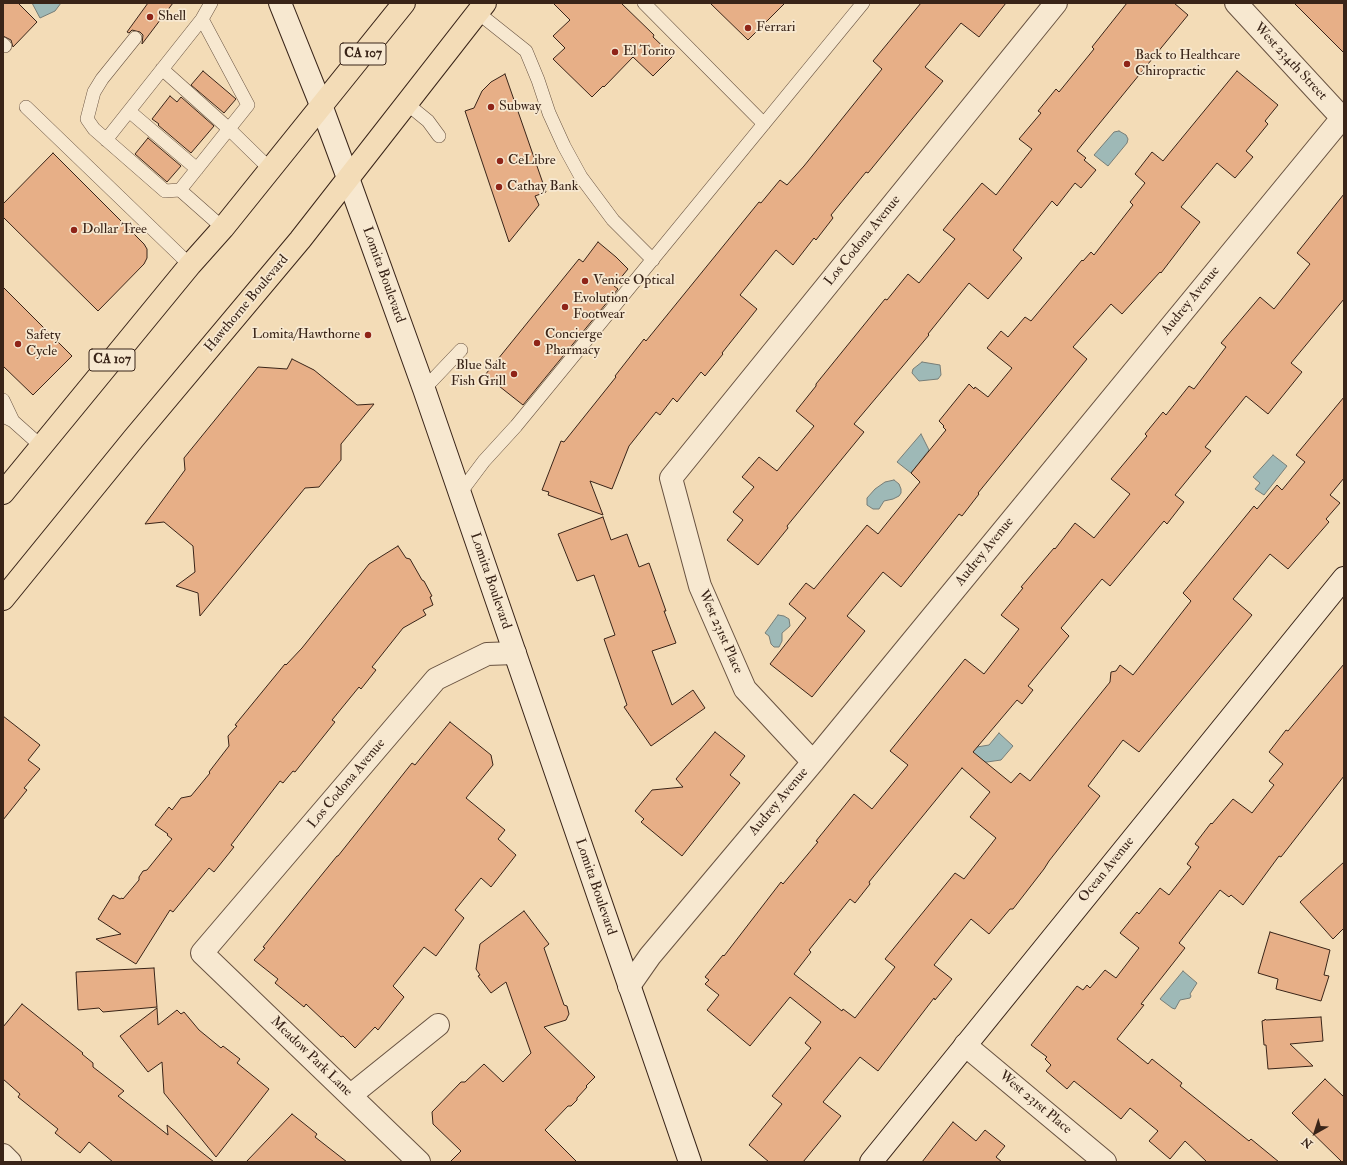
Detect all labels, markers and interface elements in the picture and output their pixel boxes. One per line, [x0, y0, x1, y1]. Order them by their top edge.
place label: Shell [158, 9, 186, 25]
marker: Shell [145, 12, 155, 22]
place label: Ferrari [756, 20, 795, 36]
street label: West 234th Street [1250, 20, 1330, 104]
marker: Ferrari [743, 23, 753, 33]
road number: CA 107 [340, 43, 386, 65]
place label: El Torito [623, 44, 675, 60]
marker: El Torito [610, 47, 620, 57]
place label: Back to Healthcare Chiropractic [1135, 48, 1240, 80]
marker: Back to Healthcare Chiropractic [1122, 59, 1132, 69]
place label: Subway [499, 99, 541, 115]
marker: Subway [486, 102, 496, 112]
place label: CeLibre [508, 153, 556, 169]
marker: CeLibre [495, 156, 505, 166]
place label: Cathay Bank [507, 179, 578, 195]
marker: Cathay Bank [494, 182, 504, 192]
street label: Los Codona Avenue [821, 192, 905, 290]
place label: Dollar Tree [82, 222, 147, 238]
marker: Dollar Tree [69, 225, 79, 235]
street label: Lomita Boulevard [358, 225, 408, 325]
street label: Hawthorne Boulevard [201, 252, 293, 356]
street label: Audrey Avenue [1158, 263, 1224, 339]
place label: Venice Optical [593, 273, 675, 289]
marker: Venice Optical [580, 276, 590, 286]
place label: Evolution Footwear [573, 291, 628, 324]
marker: Evolution Footwear [560, 302, 570, 312]
place label: Lomita/Hawthorne [252, 327, 360, 343]
place label: Concierge Pharmacy [545, 327, 602, 360]
place label: Safety Cycle [26, 328, 61, 360]
marker: Lomita/Hawthorne [363, 330, 373, 340]
marker: Concierge Pharmacy [532, 338, 542, 348]
marker: Safety Cycle [13, 339, 23, 349]
road number: CA 107 [89, 349, 135, 371]
place label: Blue Salt Fish Grill [451, 358, 506, 390]
marker: Blue Salt Fish Grill [509, 369, 519, 379]
street label: Audrey Avenue [952, 514, 1018, 590]
street label: Lomita Boulevard [466, 531, 514, 631]
street label: West 231st Place [694, 588, 746, 676]
street label: Los Codona Avenue [305, 736, 389, 832]
street label: Audrey Avenue [746, 765, 812, 839]
street label: Ocean Avenue [1076, 834, 1138, 906]
street label: Lomita Boulevard [571, 837, 619, 937]
street label: Meadow Park Lane [267, 1014, 355, 1100]
street label: West 231st Place [995, 1068, 1075, 1138]
north arrow [1295, 1113, 1335, 1153]
text: N [1299, 1135, 1315, 1151]

